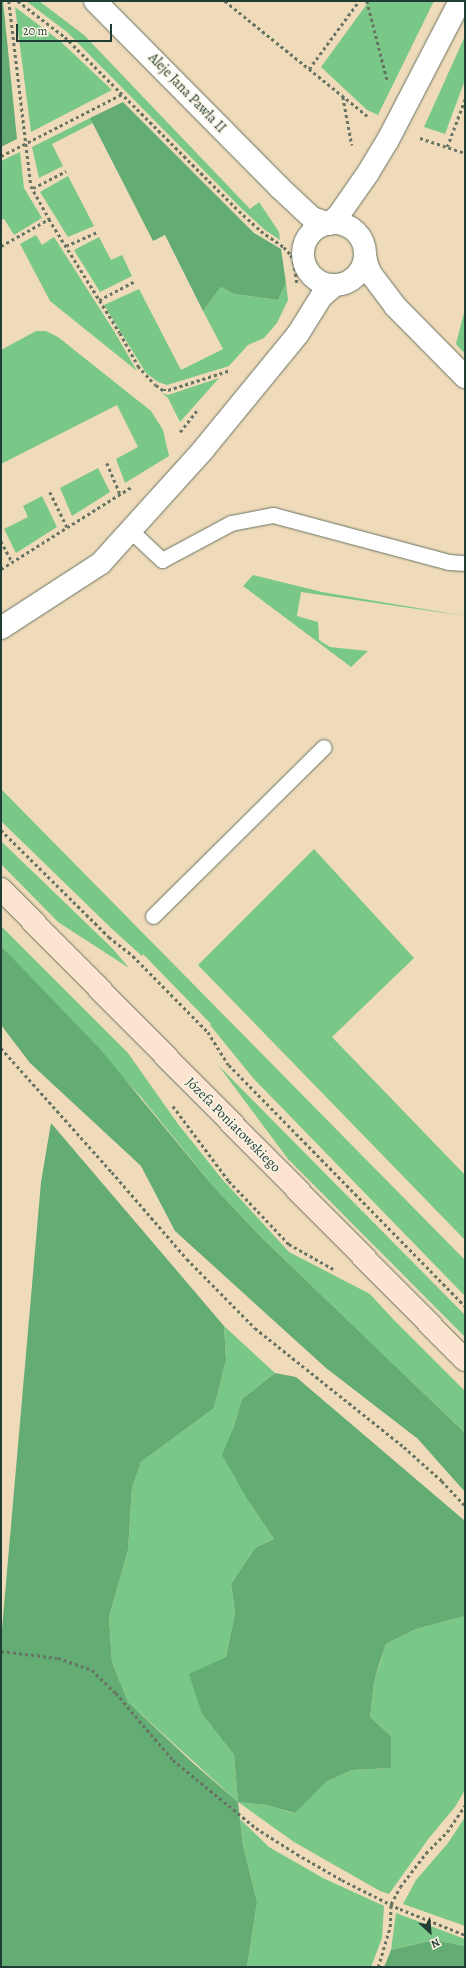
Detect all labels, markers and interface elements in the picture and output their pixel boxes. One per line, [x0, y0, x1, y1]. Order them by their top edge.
scale bar [18, 16, 114, 42]
text: 20 m [23, 23, 47, 39]
street label: Aleje Jana Pawła II [145, 50, 229, 136]
street label: Józefa Poniatowskiego [182, 1074, 284, 1176]
north arrow [410, 1912, 450, 1952]
text: N [429, 1935, 442, 1952]

